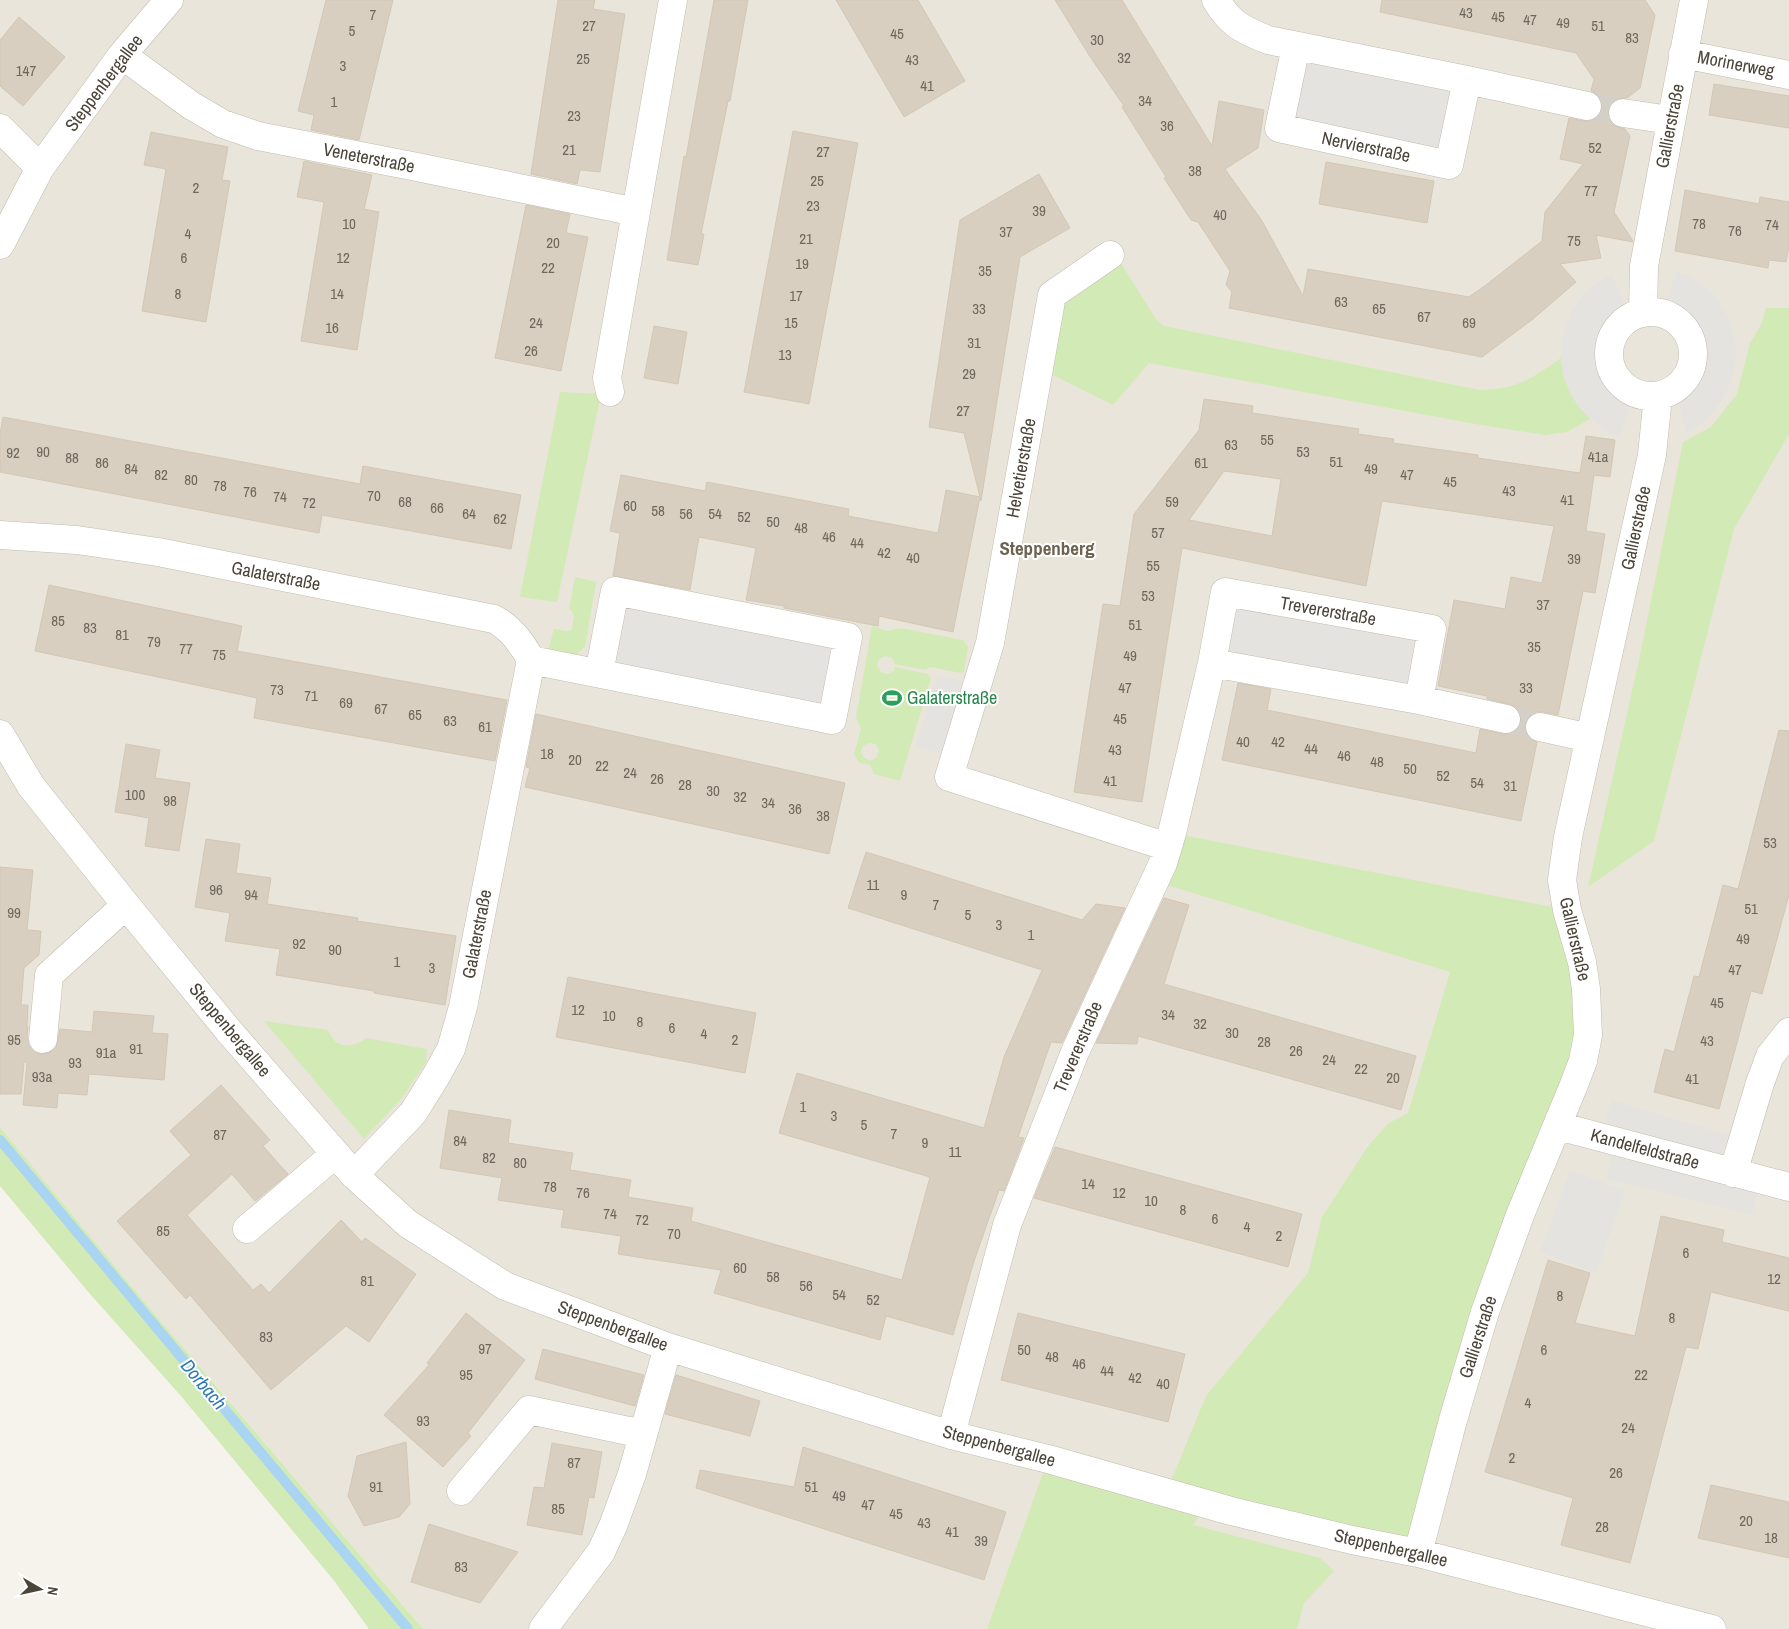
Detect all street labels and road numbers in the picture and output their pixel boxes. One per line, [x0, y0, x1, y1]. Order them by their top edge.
street label: Steppenbergallee [59, 29, 148, 136]
street label: Morinerweg [1695, 44, 1778, 83]
street label: Gallierstraße [1649, 82, 1690, 170]
street label: Nervierstraße [1319, 125, 1413, 168]
street label: Veneterstraße [321, 136, 417, 179]
street label: Helvetierstraße [999, 416, 1042, 520]
street label: Gallierstraße [1614, 484, 1657, 572]
street label: Galaterstraße [229, 555, 323, 596]
street label: Trevererstraße [1278, 590, 1378, 631]
street label: Galaterstraße [456, 887, 497, 981]
street label: Gallierstraße [1554, 895, 1597, 983]
street label: Steppenbergallee [184, 977, 277, 1082]
street label: Trevererstraße [1047, 997, 1108, 1096]
street label: Kandelfeldstraße [1588, 1122, 1702, 1175]
street label: Gallierstraße [1452, 1292, 1503, 1381]
street label: Steppenbergallee [555, 1294, 672, 1357]
street label: Steppenbergallee [940, 1418, 1058, 1473]
street label: Steppenbergallee [1332, 1522, 1450, 1573]

